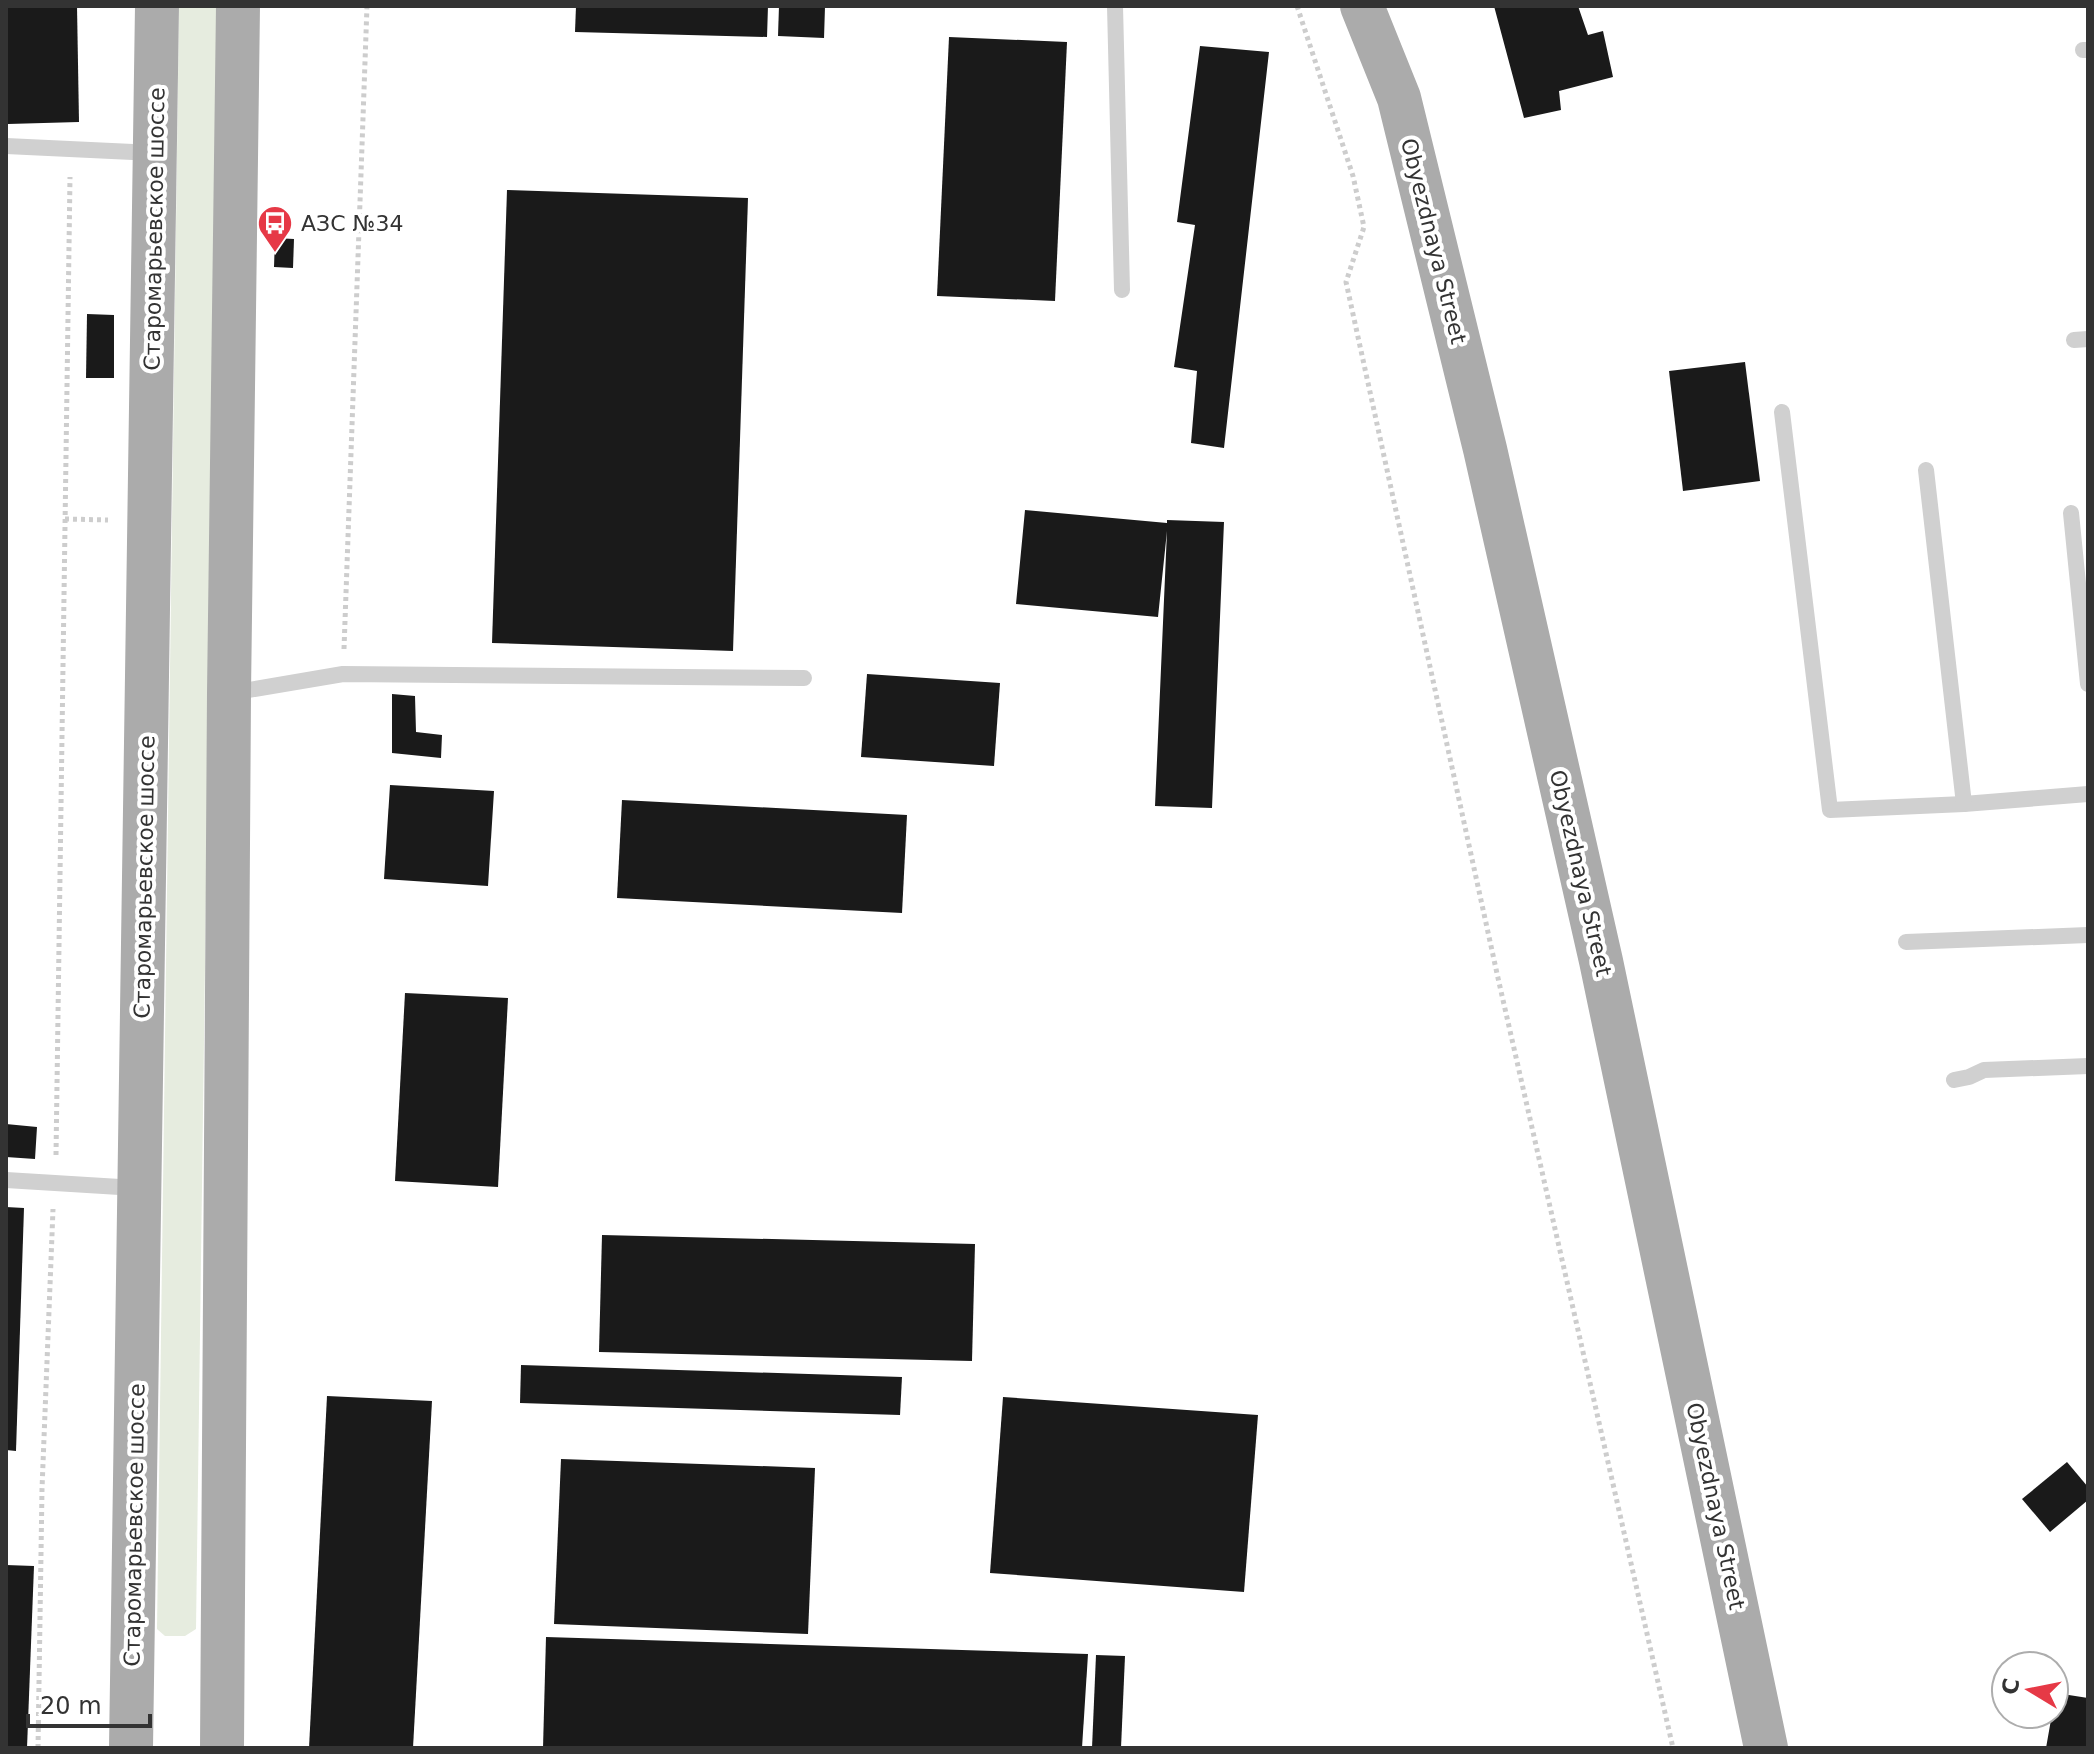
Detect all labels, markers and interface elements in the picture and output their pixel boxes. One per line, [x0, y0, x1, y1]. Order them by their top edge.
street label: Старомарьевское шоссе [140, 87, 169, 371]
street label: Obyezdnaya Street [1396, 136, 1471, 347]
bus stop icon: АЗС №34 [256, 204, 294, 254]
place label: АЗС №34 [301, 211, 403, 236]
street label: Старомарьевское шоссе [130, 735, 159, 1019]
street label: Obyezdnaya Street [1545, 767, 1617, 979]
street label: Старомарьевское шоссе [120, 1383, 149, 1667]
street label: Obyezdnaya Street [1681, 1400, 1750, 1612]
north arrow [1990, 1650, 2070, 1730]
text: С [1997, 1676, 2025, 1697]
scale bar [28, 1678, 150, 1728]
text: 20 m [40, 1692, 102, 1720]

